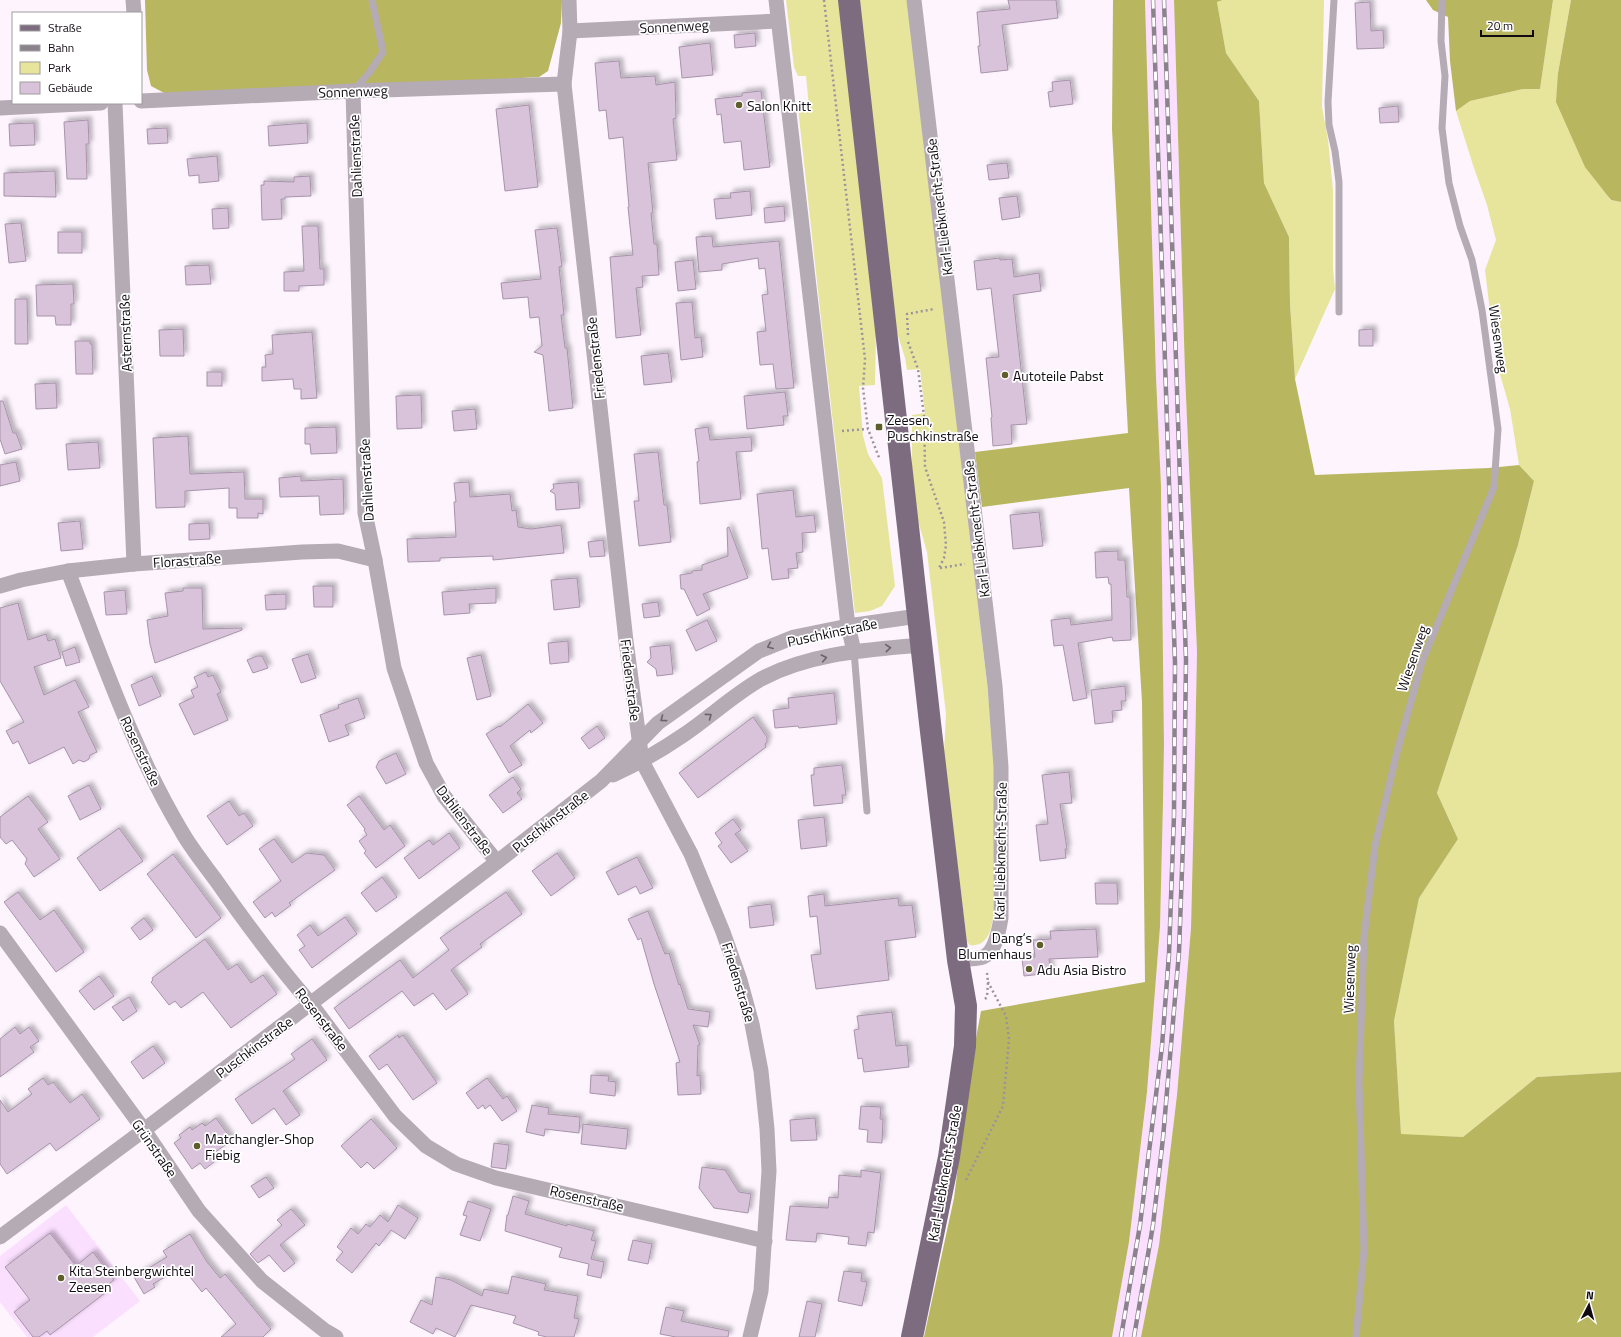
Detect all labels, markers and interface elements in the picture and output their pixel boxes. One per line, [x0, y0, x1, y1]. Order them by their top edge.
legend [12, 12, 142, 104]
scale bar [1481, 12, 1533, 38]
street label: Sonnenweg [639, 14, 709, 38]
text: 20 m [1487, 16, 1513, 35]
text: Straße [48, 18, 82, 37]
text: Bahn [48, 38, 74, 57]
text: Park [48, 58, 71, 77]
text: Gebäude [48, 78, 93, 97]
street label: Sonnenweg [318, 79, 388, 103]
place label: Salon Knitt [747, 95, 811, 116]
marker: Salon Knitt [734, 100, 744, 110]
street label: Dahlienstraße [343, 114, 367, 198]
street label: Karl-Liebknecht-Straße [920, 137, 958, 277]
street label: Asternstraße [113, 294, 137, 372]
street label: Wiesenweg [1484, 304, 1514, 374]
street label: Friedenstraße [580, 316, 610, 400]
place label: Autoteile Pabst [1013, 365, 1104, 386]
marker: Autoteile Pabst [1000, 370, 1010, 380]
place label: Zeesen, Puschkinstraße [887, 409, 979, 446]
marker: Zeesen, Puschkinstraße [874, 422, 884, 432]
street label: Dahlienstraße [353, 438, 379, 522]
street label: Karl-Liebknecht-Straße [957, 459, 995, 599]
street label: Florastraße [152, 547, 222, 573]
street label: Puschkinstraße [785, 612, 879, 652]
street label: Wiesenweg [1391, 622, 1433, 694]
street label: Friedenstraße [616, 638, 646, 722]
one-way arrow [767, 642, 774, 650]
one-way arrow [884, 644, 891, 653]
one-way arrow [821, 654, 827, 662]
street label: Rosenstraße [116, 712, 166, 790]
one-way arrow [705, 713, 712, 720]
one-way arrow [660, 714, 667, 722]
street label: Dahlienstraße [432, 781, 498, 859]
street label: Karl-Liebknecht-Straße [988, 782, 1012, 920]
street label: Puschkinstraße [507, 785, 593, 857]
place label: Dang‘s Blumenhaus [958, 927, 1032, 964]
street label: Friedenstraße [717, 940, 761, 1024]
marker: Dang‘s Blumenhaus [1035, 940, 1045, 950]
street label: Wiesenweg [1337, 944, 1361, 1014]
place label: Adu Asia Bistro [1037, 959, 1126, 980]
marker: Adu Asia Bistro [1024, 964, 1034, 974]
street label: Rosenstraße [291, 983, 353, 1055]
street label: Puschkinstraße [211, 1011, 297, 1083]
street label: Karl-Liebknecht-Straße [922, 1103, 966, 1243]
street label: Grünstraße [127, 1115, 183, 1181]
place label: Matchangler-Shop Fiebig [205, 1128, 314, 1165]
marker: Matchangler-Shop Fiebig [192, 1141, 202, 1151]
street label: Rosenstraße [548, 1179, 626, 1217]
place label: Kita Steinbergwichtel Zeesen [69, 1260, 194, 1297]
marker: Kita Steinbergwichtel Zeesen [56, 1273, 66, 1283]
north arrow [1569, 1285, 1609, 1325]
text: N [1585, 1287, 1595, 1303]

